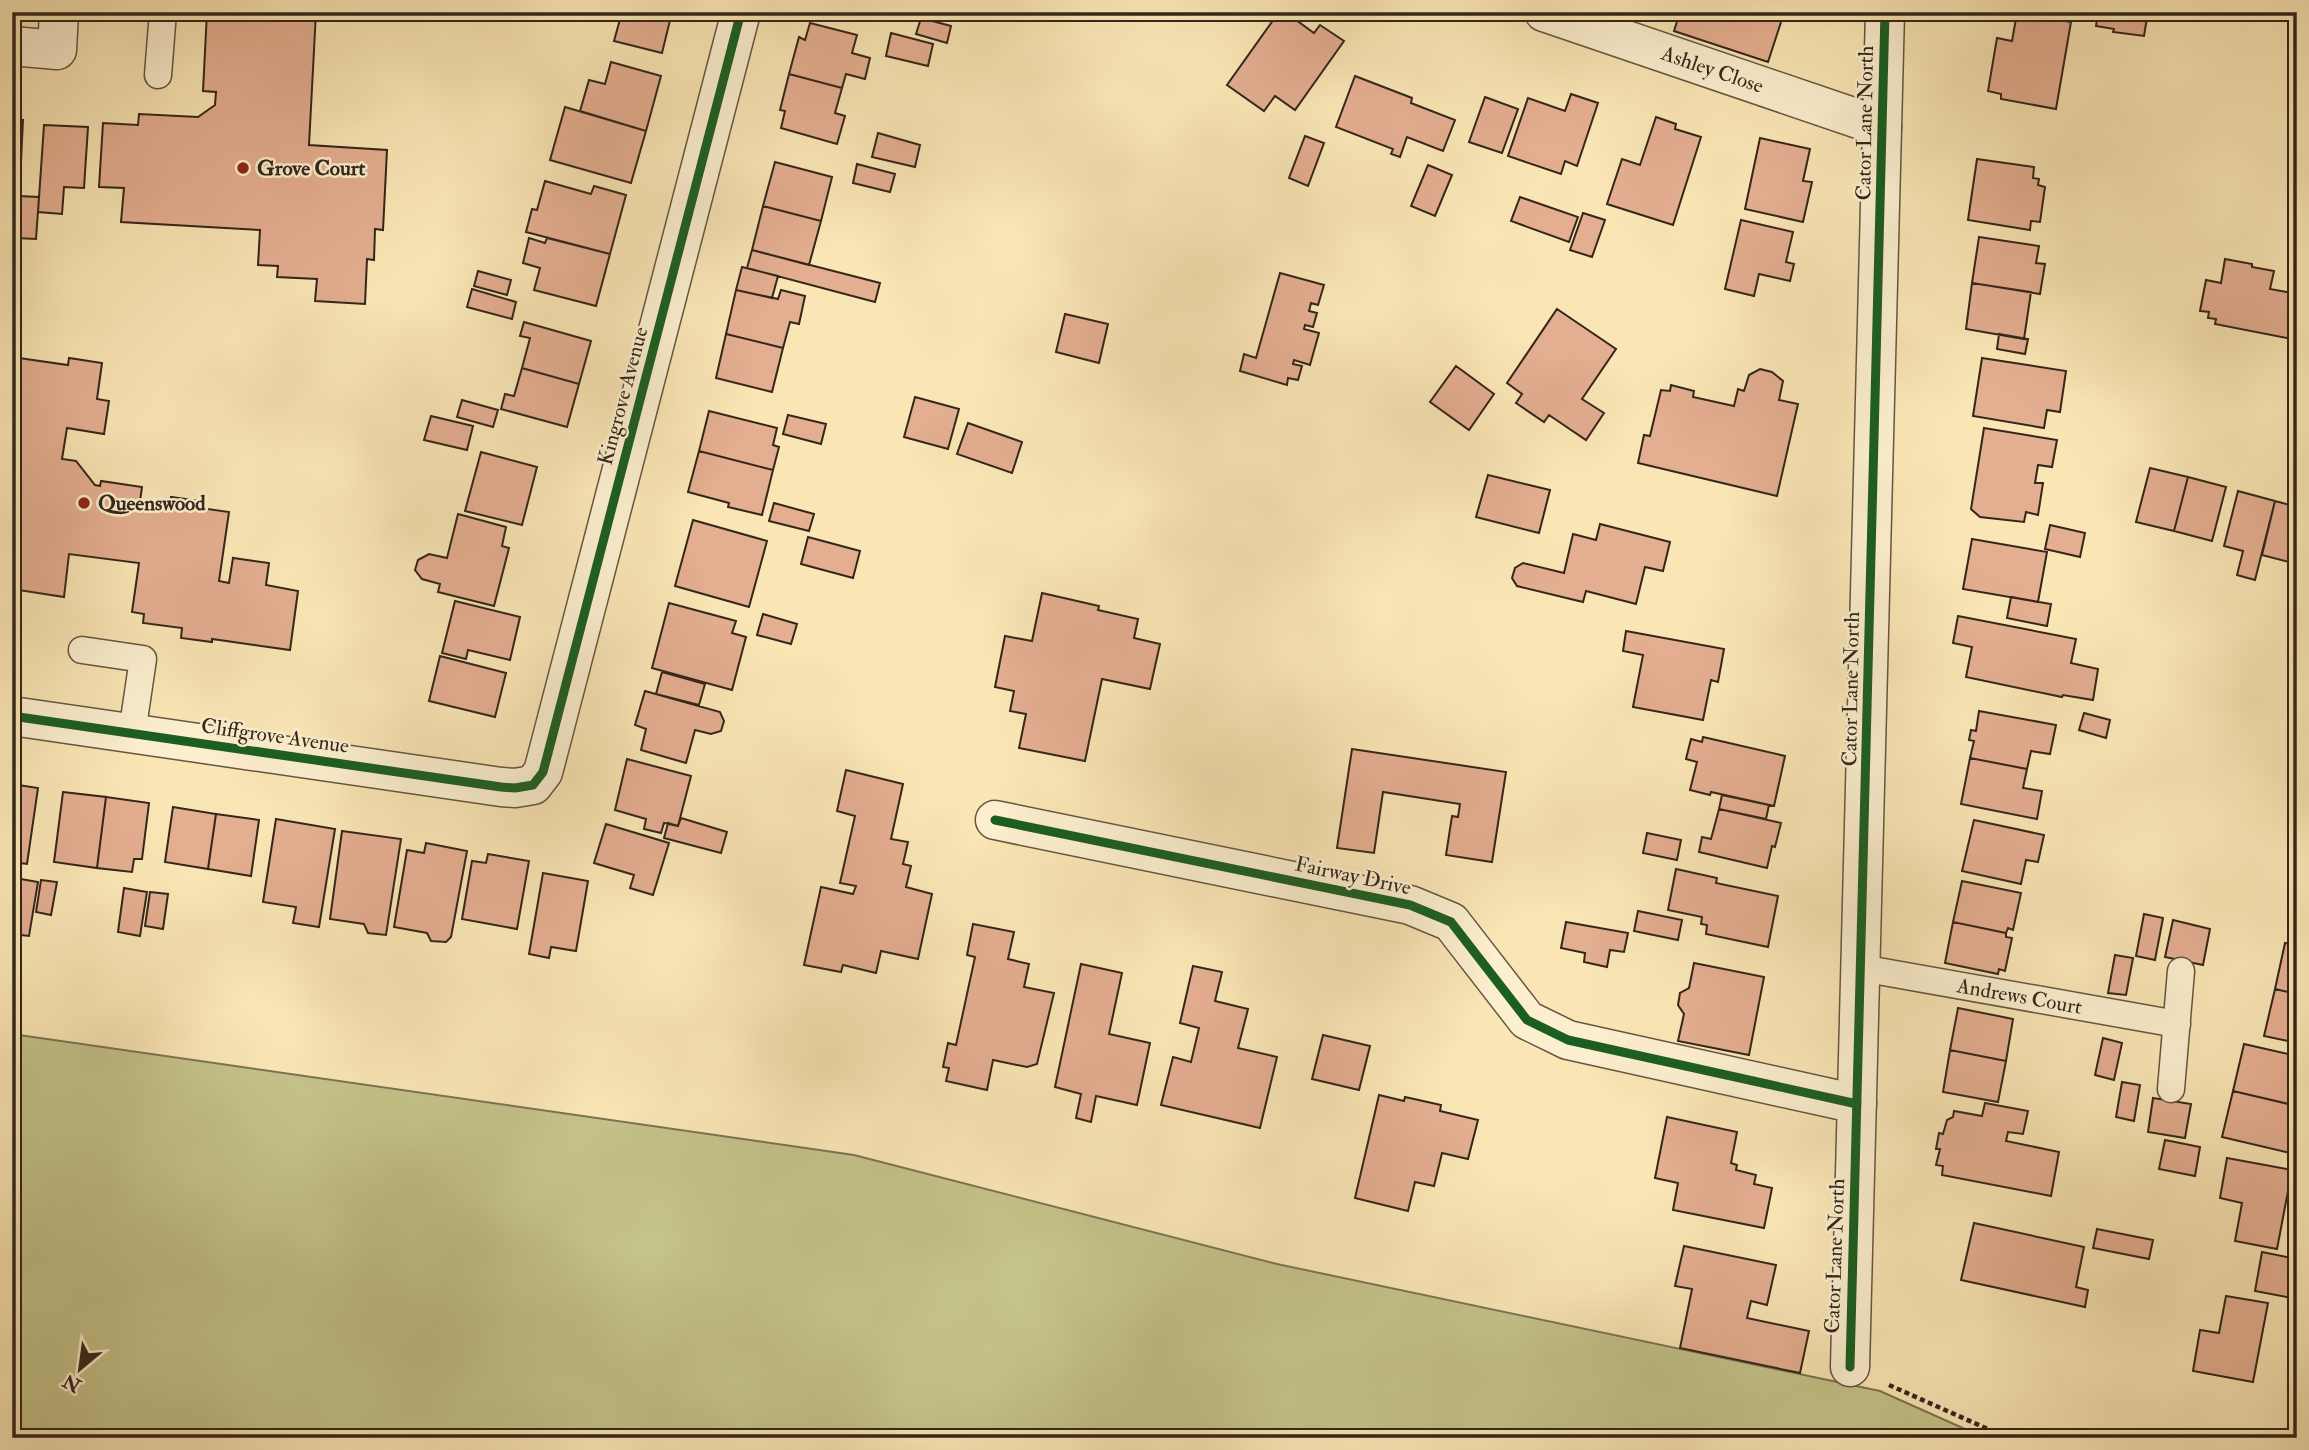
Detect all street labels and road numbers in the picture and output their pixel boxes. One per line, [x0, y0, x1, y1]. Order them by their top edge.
street label: Ashley Close [1657, 39, 1767, 99]
street label: Cator Lane North [1850, 45, 1880, 201]
street label: Kingrove Avenue [592, 324, 654, 468]
street label: Cator Lane North [1836, 611, 1866, 767]
street label: Cliffgrove Avenue [199, 712, 351, 760]
street label: Fairway Drive [1293, 851, 1414, 901]
street label: Andrews Court [1954, 972, 2084, 1020]
street label: Cator Lane North [1819, 1178, 1851, 1334]

